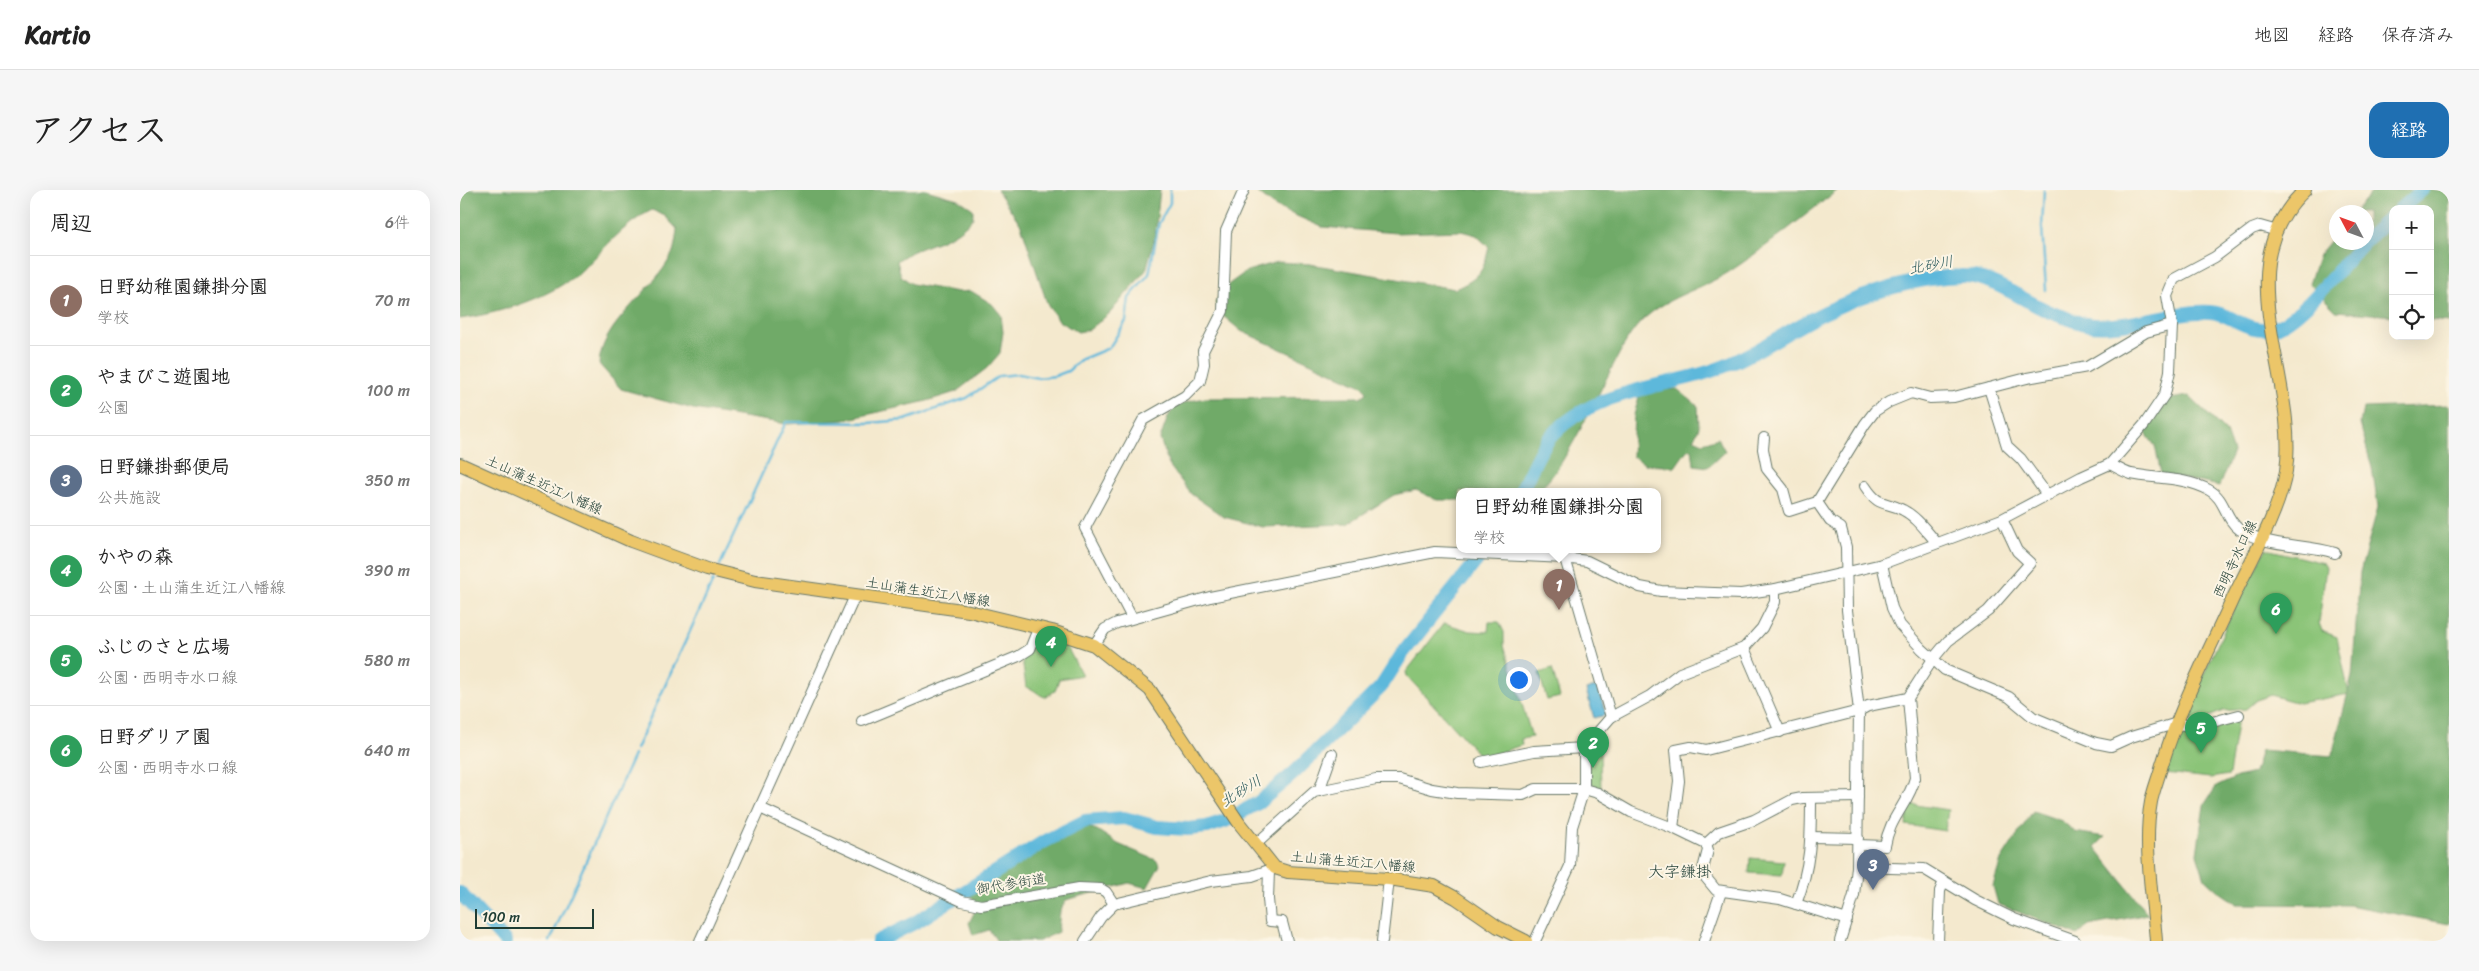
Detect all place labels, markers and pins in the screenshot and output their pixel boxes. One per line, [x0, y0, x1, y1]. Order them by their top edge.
pin: 1 [1543, 569, 1575, 610]
pin: 6 [2260, 593, 2292, 634]
pin: 4 [1035, 626, 1067, 667]
pin: 5 [2185, 712, 2217, 753]
pin: 2 [1577, 727, 1609, 768]
pin: 3 [1857, 849, 1889, 890]

